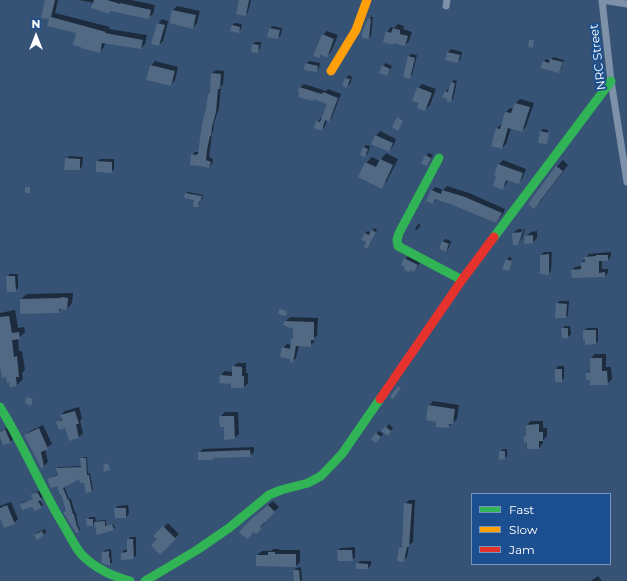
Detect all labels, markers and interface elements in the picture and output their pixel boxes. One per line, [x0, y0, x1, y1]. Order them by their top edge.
north arrow [16, 16, 56, 56]
text: N [32, 17, 40, 31]
street label: NRC Street [587, 23, 609, 91]
legend [471, 493, 611, 565]
text: Fast [509, 502, 534, 517]
text: Slow [509, 522, 538, 537]
text: Jam [509, 542, 535, 557]

